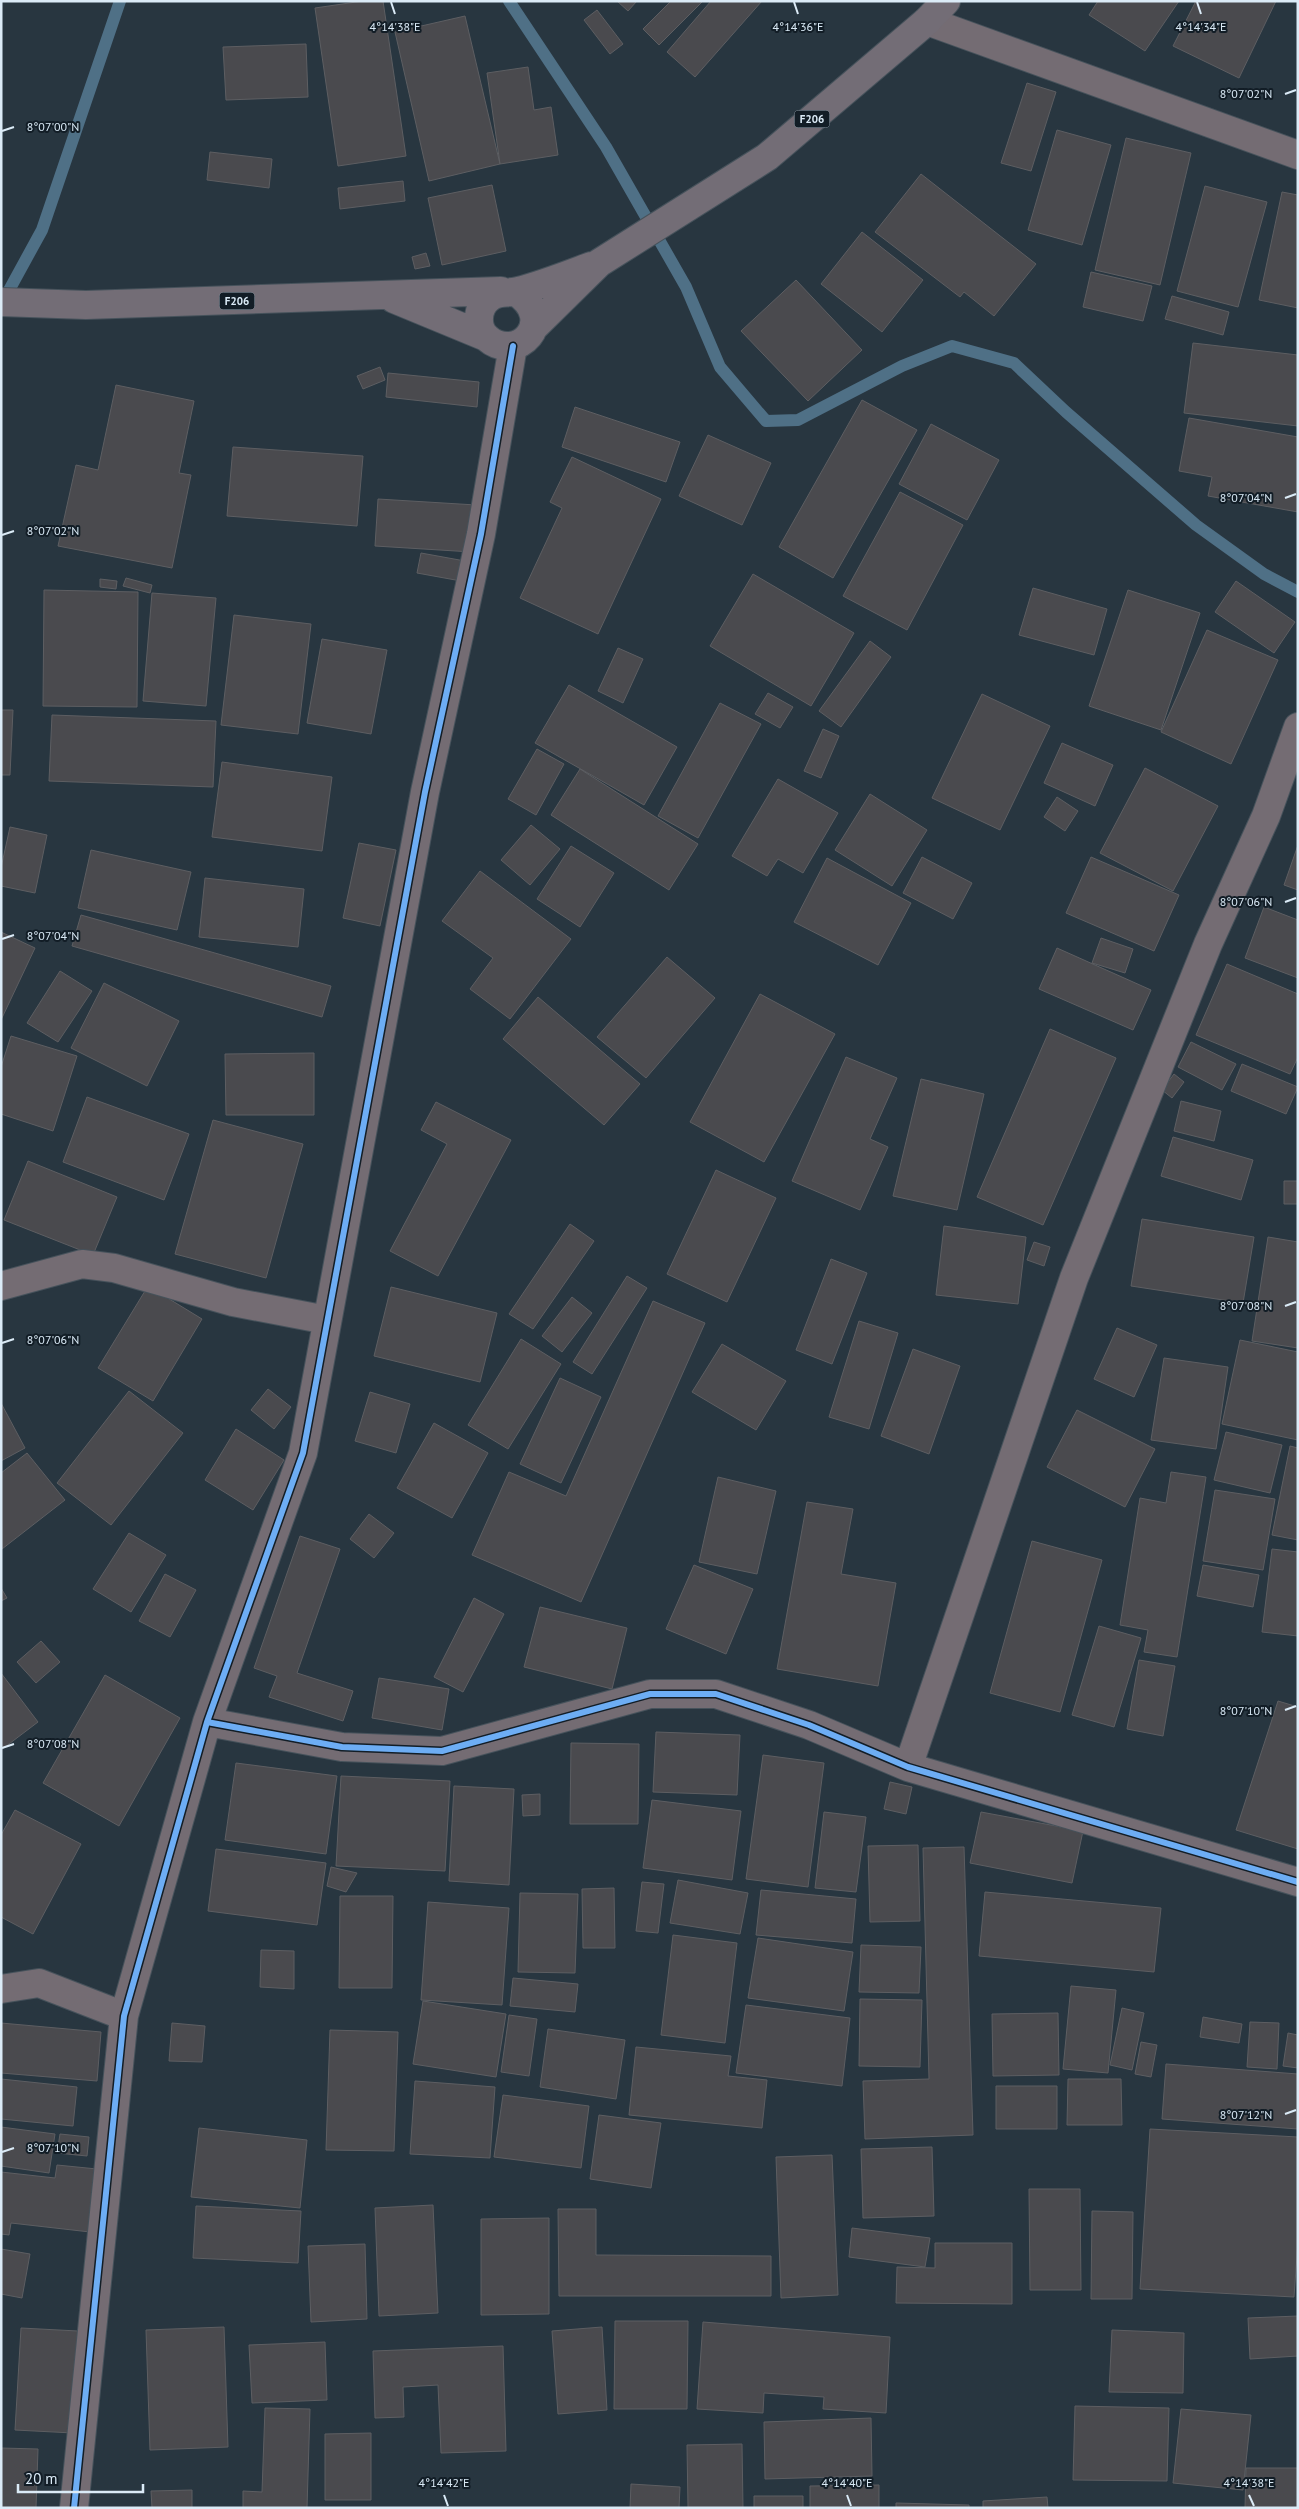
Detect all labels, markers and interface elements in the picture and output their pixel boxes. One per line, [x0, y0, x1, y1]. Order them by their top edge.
text: 4°14'38"E [370, 19, 420, 34]
text: 4°14'36"E [773, 19, 823, 34]
text: 4°14'34"E [1176, 19, 1226, 34]
text: 8°07'02"N [1220, 86, 1272, 101]
road number: F206 [794, 110, 830, 128]
text: 8°07'00"N [27, 119, 79, 134]
road number: F206 [220, 292, 254, 310]
text: 8°07'04"N [1220, 490, 1272, 505]
text: 8°07'02"N [27, 523, 79, 538]
text: 8°07'06"N [1220, 894, 1272, 909]
text: 8°07'04"N [27, 928, 79, 943]
text: 8°07'08"N [1220, 1298, 1272, 1313]
text: 8°07'06"N [27, 1332, 79, 1347]
text: 8°07'10"N [1220, 1703, 1272, 1718]
text: 8°07'08"N [27, 1736, 79, 1751]
text: 8°07'12"N [1220, 2107, 1272, 2122]
text: 8°07'10"N [27, 2140, 79, 2155]
scale bar [18, 2462, 142, 2494]
text: 20 m [25, 2469, 58, 2488]
text: 4°14'42"E [419, 2475, 469, 2490]
text: 4°14'40"E [822, 2475, 872, 2490]
text: 4°14'38"E [1224, 2475, 1274, 2490]

